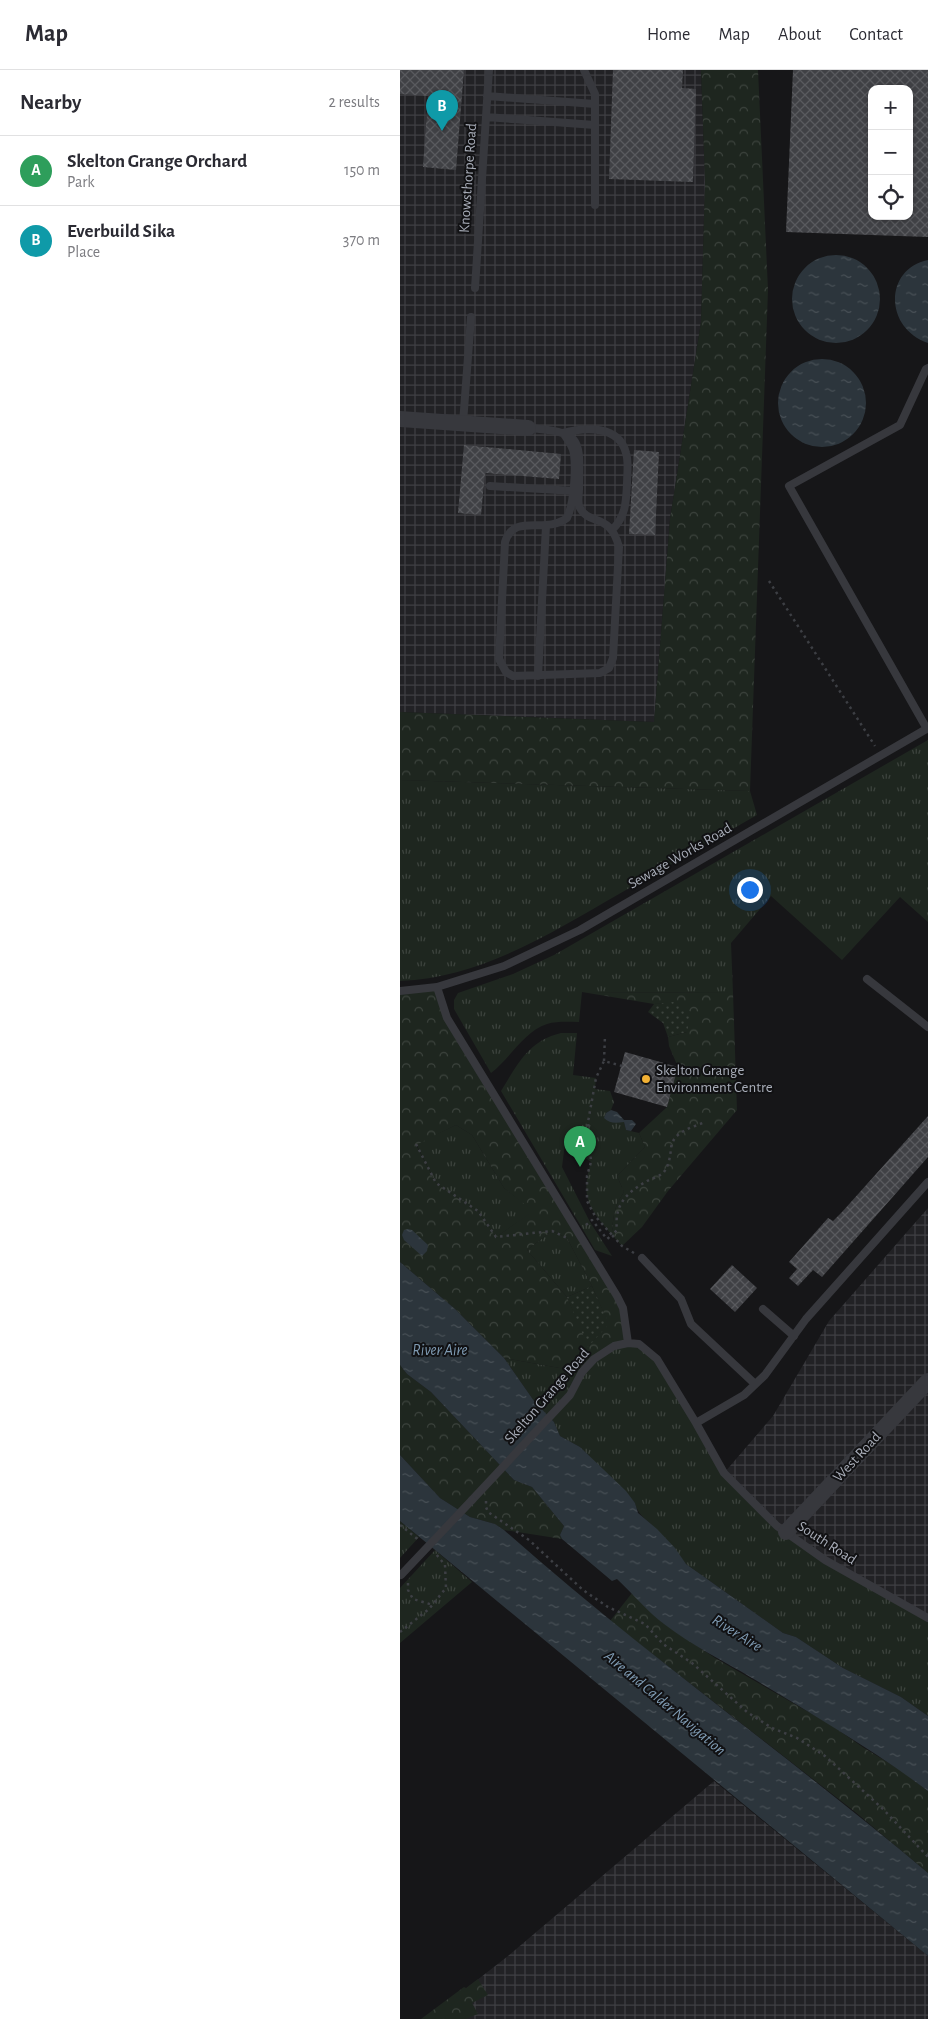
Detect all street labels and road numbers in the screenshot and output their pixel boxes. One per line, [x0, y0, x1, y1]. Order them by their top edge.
street label: Knowsthorpe Road [457, 122, 479, 233]
street label: Sewage Works Road [626, 820, 734, 892]
street label: Skelton Grange Road [502, 1345, 592, 1446]
street label: West Road [830, 1429, 884, 1485]
street label: South Road [795, 1519, 859, 1568]

